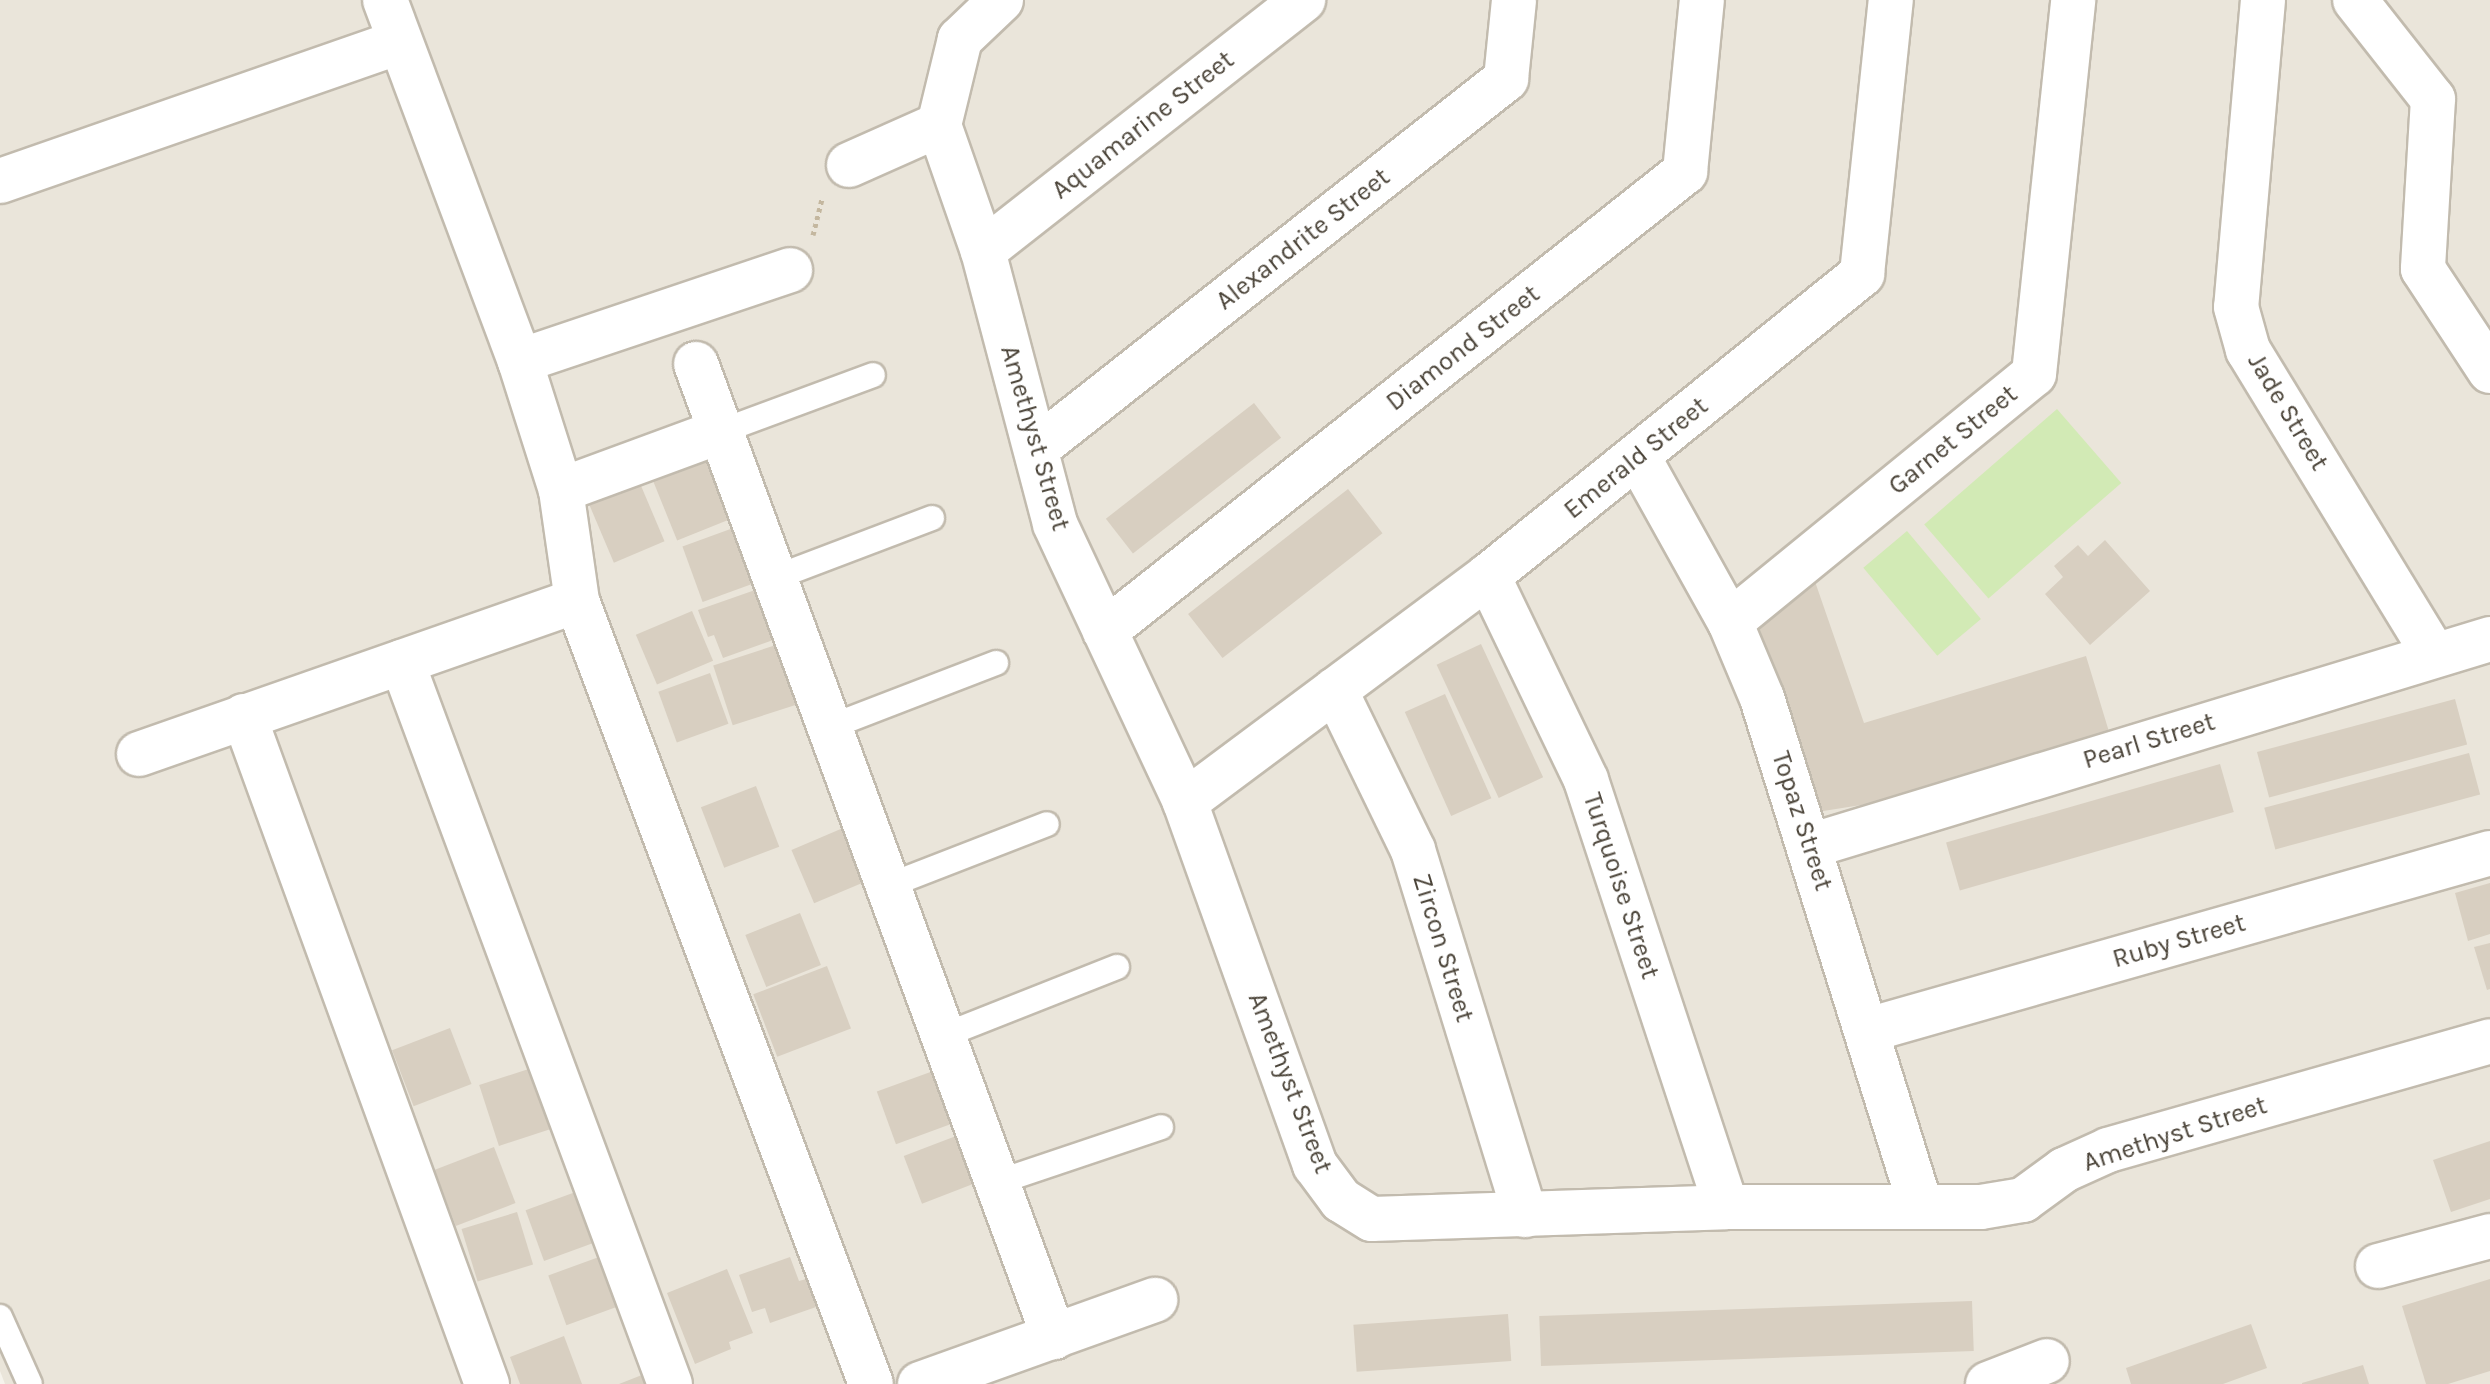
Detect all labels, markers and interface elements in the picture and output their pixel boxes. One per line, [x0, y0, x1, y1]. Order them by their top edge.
street label: Aquamarine Street [1046, 44, 1240, 206]
street label: Alexandrite Street [1210, 161, 1396, 317]
street label: Diamond Street [1380, 278, 1546, 418]
street label: Amethyst Street [994, 342, 1076, 534]
street label: Jade Street [2241, 348, 2335, 476]
street label: Garnet Street [1882, 379, 2024, 501]
street label: Emerald Street [1558, 390, 1714, 526]
street label: Pearl Street [2079, 706, 2219, 776]
street label: Topaz Street [1765, 747, 1839, 895]
street label: Turquoise Street [1576, 789, 1666, 983]
street label: Zircon Street [1406, 870, 1480, 1026]
street label: Ruby Street [2109, 907, 2249, 975]
street label: Amethyst Street [1241, 988, 1339, 1178]
street label: Amethyst Street [2079, 1090, 2271, 1178]

